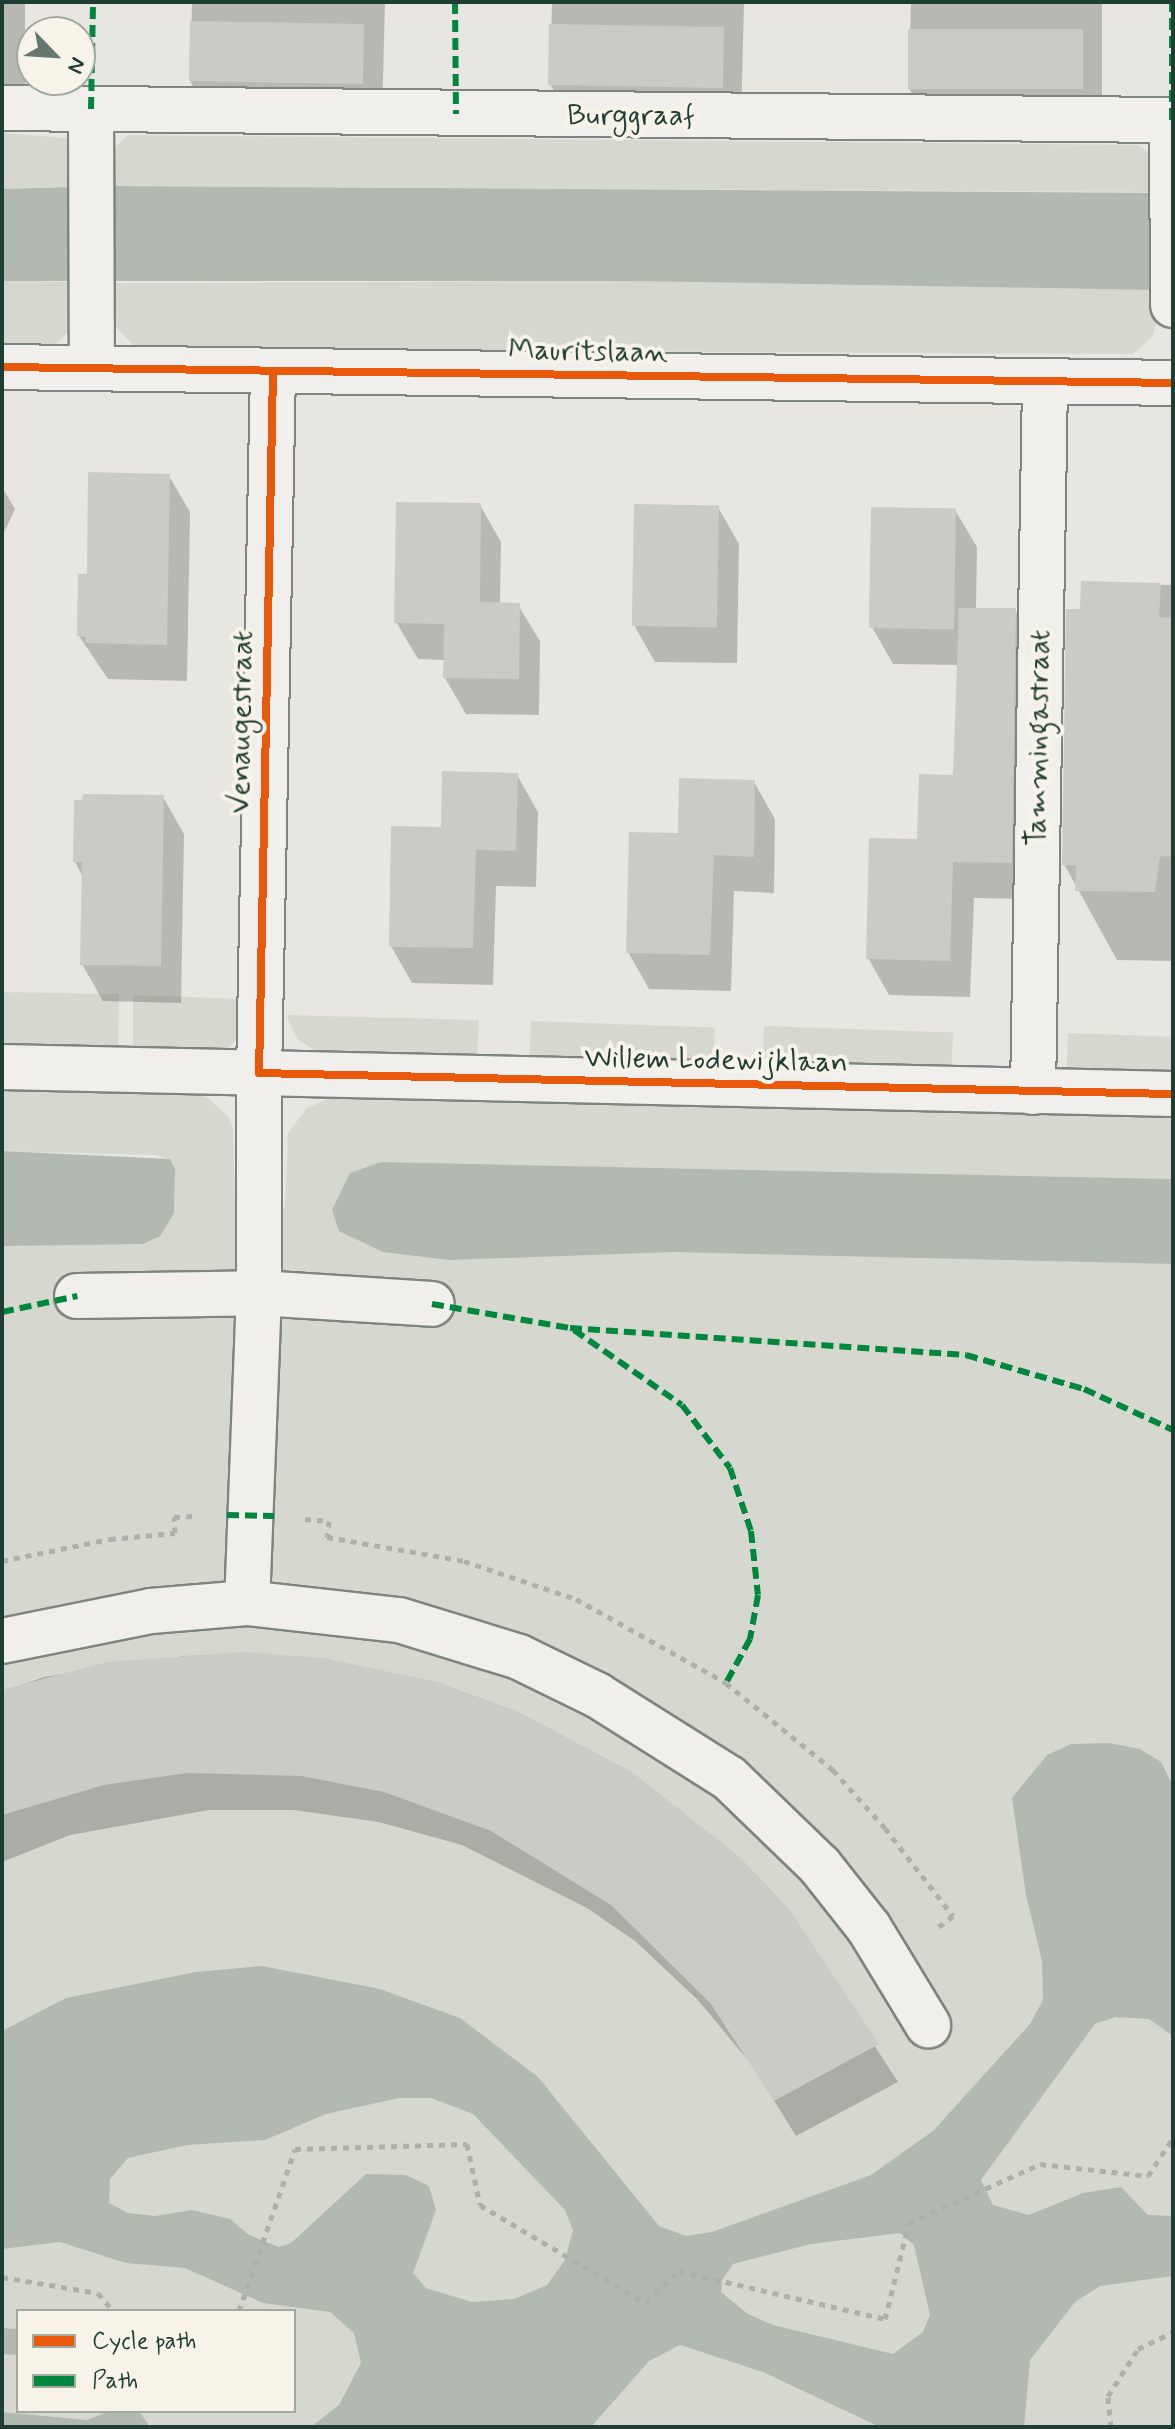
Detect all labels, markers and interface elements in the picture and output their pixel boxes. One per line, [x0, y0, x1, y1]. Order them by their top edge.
north arrow [16, 16, 96, 96]
text: N [60, 53, 92, 78]
street label: Burggraaf [567, 98, 695, 134]
street label: Mauritslaan [508, 333, 668, 371]
street label: Tammingastraat [1019, 629, 1059, 847]
street label: Venaugestraat [222, 630, 262, 814]
street label: Willem Lodewijklaan [585, 1041, 847, 1081]
legend [16, 2309, 296, 2413]
text: Cycle path [92, 2326, 197, 2357]
text: Path [92, 2366, 138, 2397]

